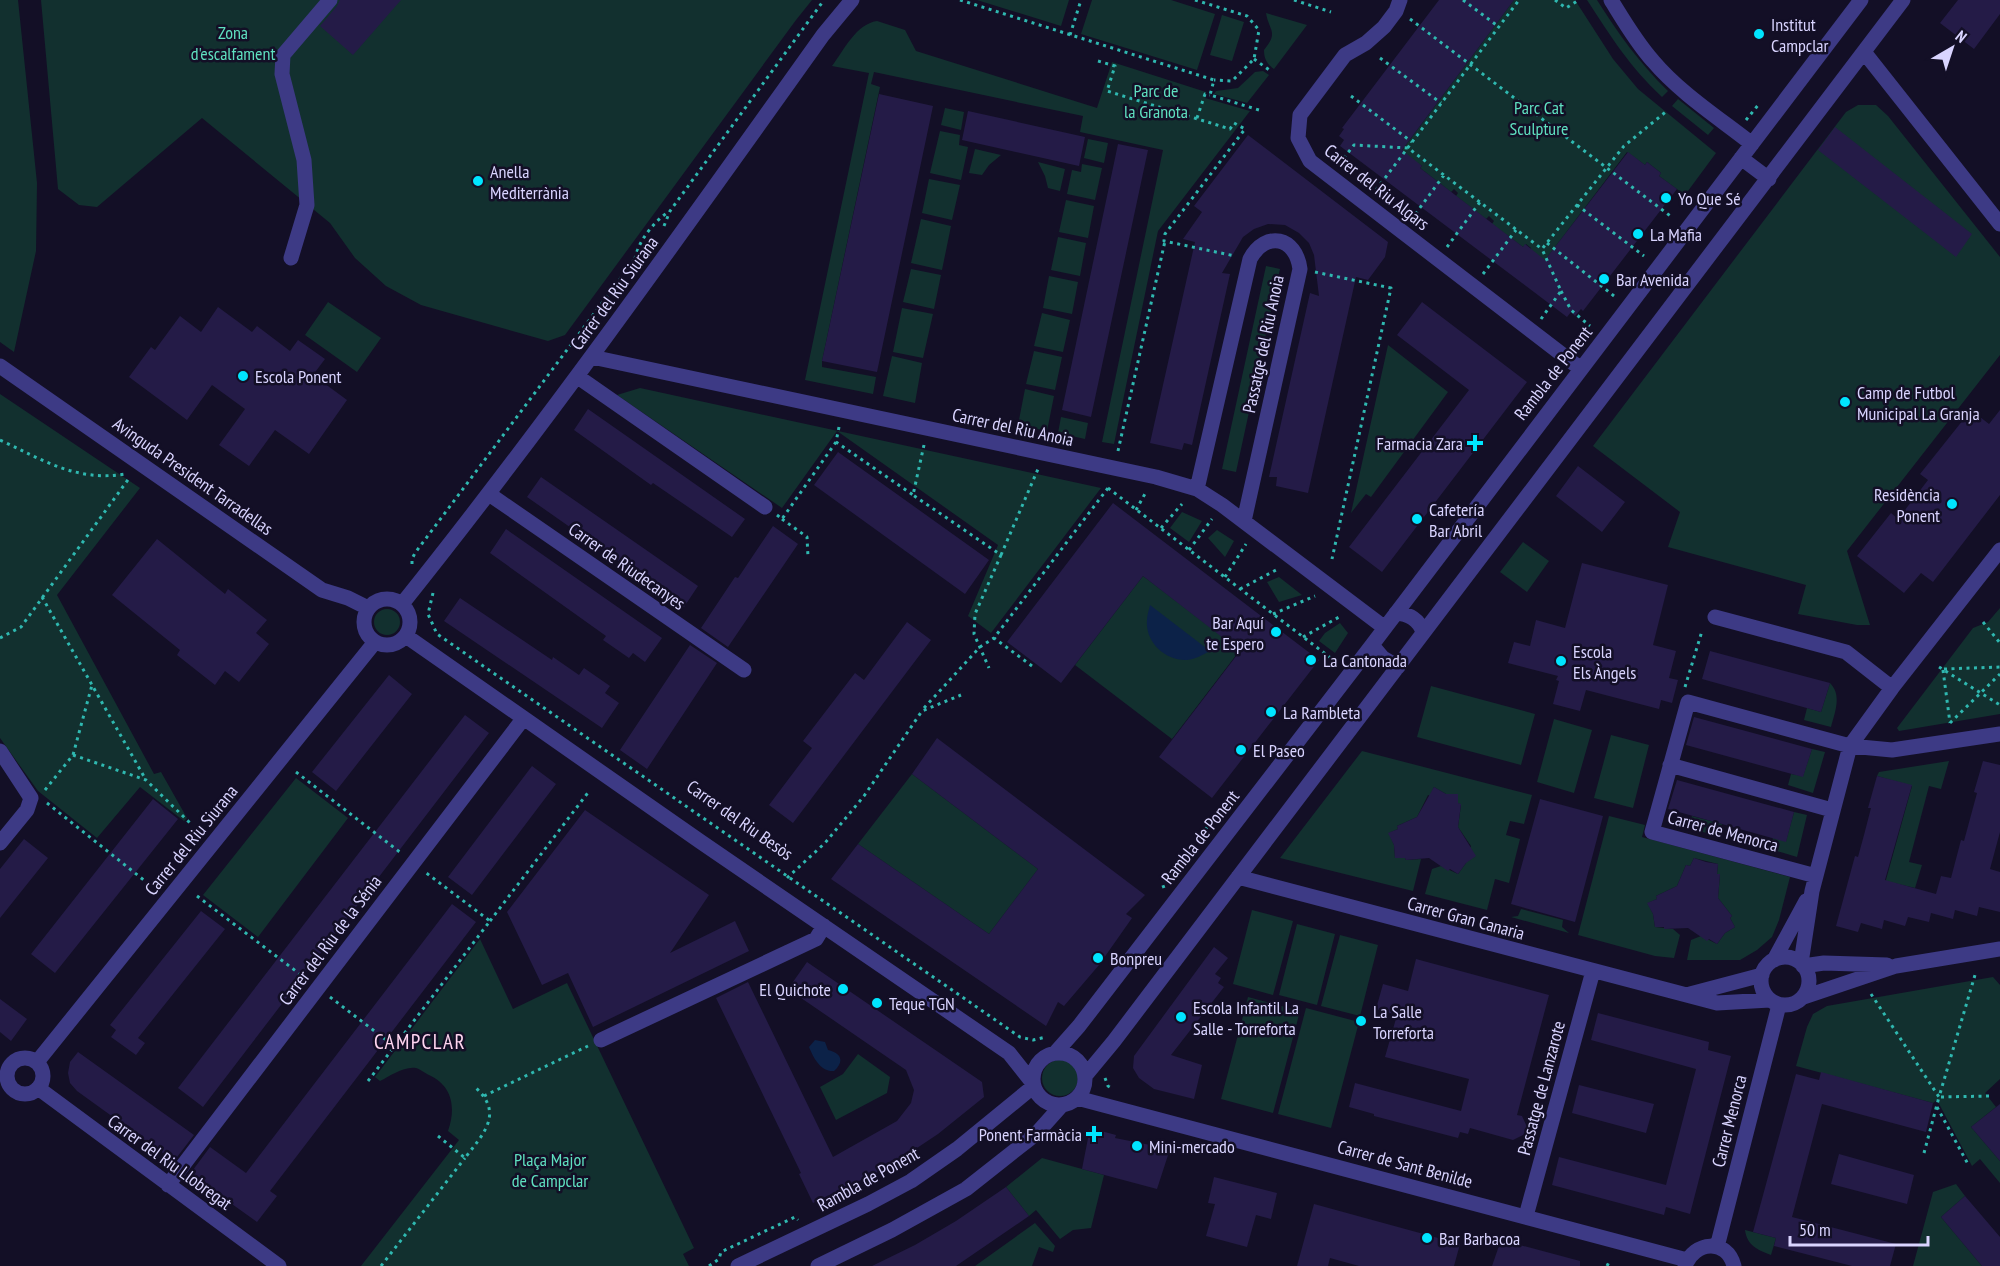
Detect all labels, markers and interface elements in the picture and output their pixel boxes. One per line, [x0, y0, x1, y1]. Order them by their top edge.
place label: Institut Campclar [1771, 13, 1829, 57]
north arrow [1922, 18, 1982, 78]
park label: Zona d'escalfament [191, 21, 275, 65]
text: N [1952, 26, 1971, 47]
marker: Institut Campclar [1752, 27, 1766, 41]
park label: Parc de la Granota [1124, 79, 1188, 123]
park label: Parc Cat Sculpture [1509, 96, 1569, 140]
street label: Carrer del Riu Algars [1320, 139, 1434, 235]
place label: Anella Mediterrània [490, 160, 569, 204]
marker: Anella Mediterrània [471, 174, 485, 188]
place label: Yo Que Sé [1678, 187, 1741, 210]
marker: Yo Que Sé [1659, 191, 1673, 205]
place label: La Mafia [1650, 223, 1702, 246]
marker: La Mafia [1631, 227, 1645, 241]
street label: Carrer del Riu Siurana [565, 231, 663, 355]
place label: Bar Avenida [1616, 268, 1689, 291]
marker: Bar Avenida [1597, 272, 1611, 286]
street label: Passatge del Riu Anoia [1237, 273, 1289, 415]
street label: Rambla de Ponent [1509, 321, 1597, 425]
place label: Escola Ponent [255, 365, 342, 388]
marker: Escola Ponent [236, 369, 250, 383]
place label: Camp de Futbol Municipal La Granja [1857, 381, 1980, 425]
marker: Camp de Futbol Municipal La Granja [1838, 395, 1852, 409]
street label: Carrer del Riu Anoia [950, 403, 1076, 451]
street label: Avinguda President Tarradellas [108, 412, 278, 540]
place label: Farmacia Zara [1377, 432, 1463, 455]
marker: Farmacia Zara [1468, 436, 1482, 450]
place label: Residència Ponent [1874, 483, 1940, 527]
marker: Residència Ponent [1945, 497, 1959, 511]
place label: Cafetería Bar Abril [1429, 498, 1484, 542]
marker: Cafetería Bar Abril [1410, 512, 1424, 526]
street label: Carrer de Riudecanyes [564, 517, 690, 615]
place label: Bar Aquí te Espero [1206, 611, 1264, 655]
marker: Bar Aquí te Espero [1269, 625, 1283, 639]
place label: Escola Els Àngels [1573, 640, 1636, 684]
place label: La Cantonada [1323, 649, 1407, 672]
marker: La Cantonada [1304, 653, 1318, 667]
marker: Escola Els Àngels [1554, 654, 1568, 668]
place label: La Rambleta [1283, 701, 1360, 724]
marker: La Rambleta [1264, 705, 1278, 719]
place label: El Paseo [1253, 739, 1305, 762]
marker: El Paseo [1234, 743, 1248, 757]
street label: Carrer del Riu Besòs [682, 775, 798, 865]
street label: Carrer del Riu Siurana [139, 780, 243, 900]
street label: Rambla de Ponent [1156, 785, 1244, 889]
street label: Carrer de Menorca [1665, 805, 1781, 857]
street label: Carrer del Riu de la Sénia [274, 870, 386, 1010]
street label: Carrer Gran Canaria [1405, 891, 1527, 945]
place label: Bonpreu [1110, 947, 1162, 970]
marker: Bonpreu [1091, 951, 1105, 965]
place label: El Quichote [759, 978, 831, 1001]
marker: El Quichote [836, 982, 850, 996]
place label: Teque TGN [889, 992, 955, 1015]
marker: Teque TGN [870, 996, 884, 1010]
place label: Escola Infantil La Salle - Torreforta [1193, 996, 1299, 1040]
place label: La Salle Torreforta [1373, 1000, 1434, 1044]
marker: Escola Infantil La Salle - Torreforta [1174, 1010, 1188, 1024]
marker: La Salle Torreforta [1354, 1014, 1368, 1028]
street label: Passatge de Lanzarote [1512, 1018, 1570, 1158]
district label: CAMPCLAR [374, 1028, 466, 1055]
street label: Carrer Menorca [1706, 1072, 1752, 1170]
street label: Carrer del Riu Llobregat [103, 1109, 237, 1215]
place label: Ponent Farmàcia [979, 1123, 1082, 1146]
marker: Ponent Farmàcia [1087, 1127, 1101, 1141]
place label: Mini-mercado [1149, 1135, 1235, 1158]
street label: Carrer de Sant Benilde [1335, 1135, 1475, 1193]
marker: Mini-mercado [1130, 1139, 1144, 1153]
street label: Rambla de Ponent [813, 1141, 923, 1216]
park label: Plaça Major de Campclar [512, 1148, 588, 1192]
scale bar [1790, 1209, 1928, 1247]
text: 50 m [1799, 1218, 1831, 1241]
place label: Bar Barbacoa [1439, 1227, 1520, 1250]
marker: Bar Barbacoa [1420, 1231, 1434, 1245]

